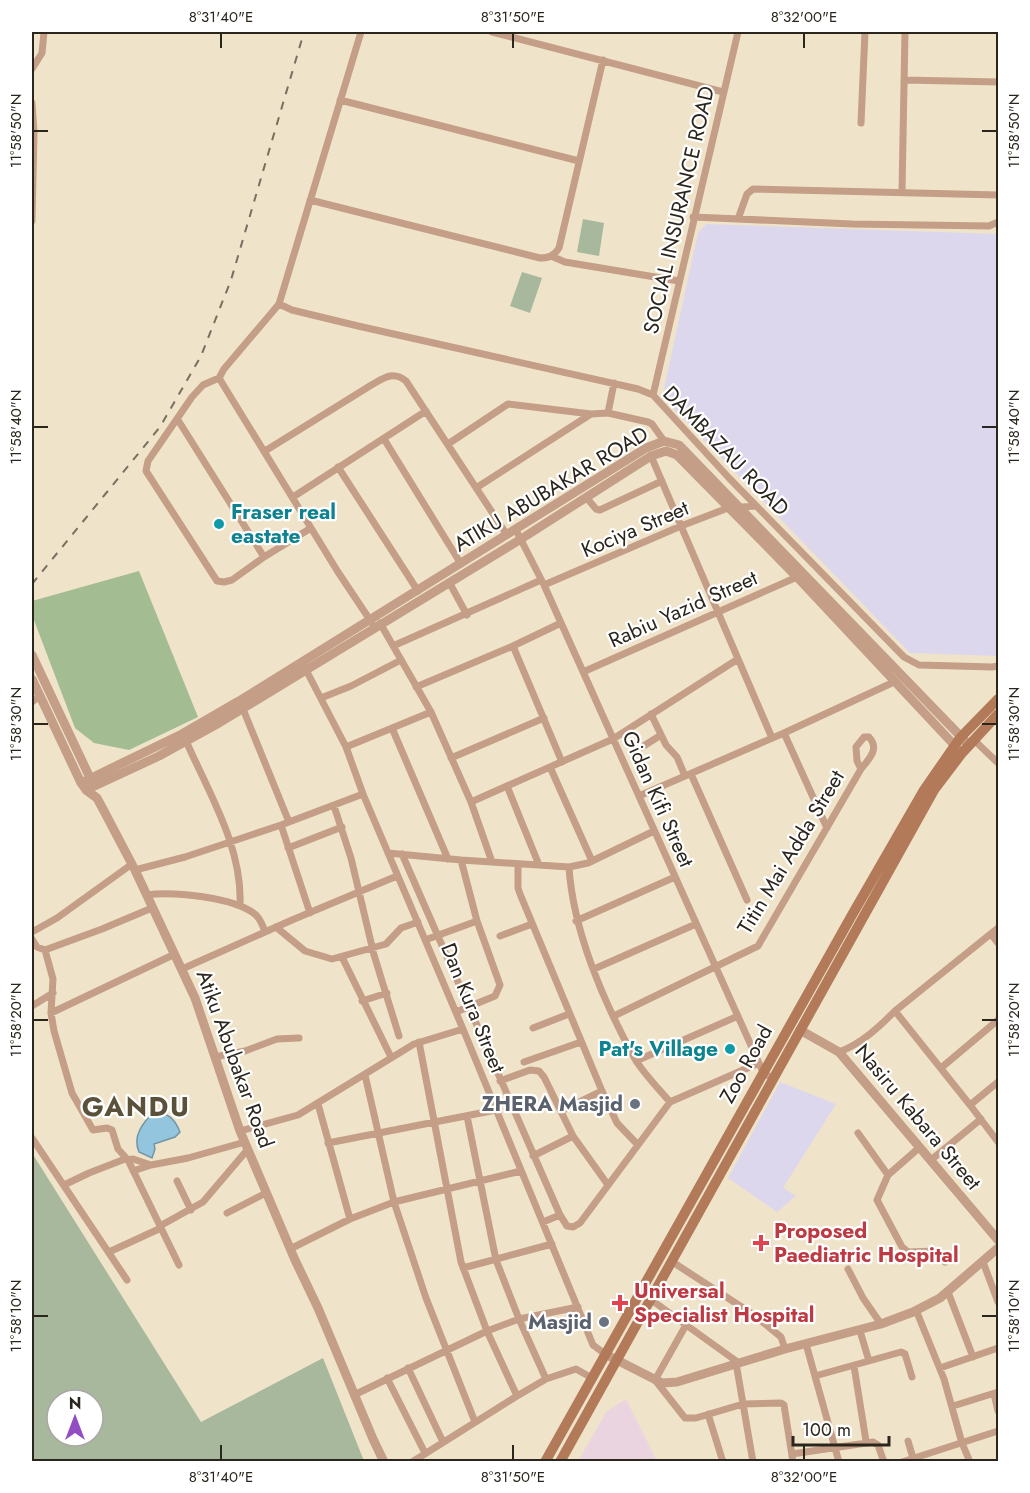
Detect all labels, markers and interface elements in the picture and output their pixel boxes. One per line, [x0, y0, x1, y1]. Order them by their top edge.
text: 8°31'40"E [189, 6, 253, 28]
text: 8°31'50"E [481, 6, 545, 28]
text: 8°32'00"E [771, 6, 837, 28]
street label: SOCIAL INSURANCE ROAD [636, 83, 722, 337]
text: 11°58'50"N [5, 94, 27, 168]
text: 11°58'50"N [1003, 94, 1025, 168]
street label: DAMBAZAU ROAD [656, 379, 796, 523]
text: 11°58'40"N [5, 390, 27, 464]
text: 11°58'40"N [1003, 390, 1025, 464]
street label: ATIKU ABUBAKAR ROAD [448, 419, 654, 559]
street label: Kociya Street [577, 493, 693, 565]
place label: Fraser real eastate [231, 497, 336, 551]
marker: Fraser real eastate [212, 517, 226, 531]
street label: Rabiu Yazid Street [604, 563, 762, 655]
text: 11°58'30"N [5, 687, 27, 761]
text: 11°58'30"N [1003, 687, 1025, 761]
street label: Gidan Kifi Street [615, 726, 701, 872]
street label: Titin Mai Adda Street [730, 764, 852, 940]
street label: Dan Kura Street [433, 939, 513, 1077]
street label: Atiku Abubakar Road [189, 966, 281, 1152]
text: 11°58'20"N [5, 983, 27, 1057]
text: 11°58'20"N [1003, 983, 1025, 1057]
street label: Zoo Road [712, 1019, 780, 1109]
place label: Pat's Village [599, 1034, 718, 1064]
street label: Nasiru Kabara Street [848, 1037, 988, 1197]
marker: Pat's Village [723, 1042, 737, 1056]
district label: GANDU [82, 1087, 190, 1126]
place label: ZHERA Masjid [481, 1089, 623, 1119]
marker: ZHERA Masjid [628, 1097, 642, 1111]
place label: Proposed Paediatric Hospital [774, 1216, 959, 1270]
marker: Proposed Paediatric Hospital [752, 1234, 770, 1252]
place label: Universal Specialist Hospital [634, 1276, 815, 1330]
text: 11°58'10"N [5, 1280, 27, 1352]
text: 11°58'10"N [1003, 1280, 1025, 1352]
marker: Universal Specialist Hospital [611, 1294, 629, 1312]
place label: Masjid [528, 1307, 592, 1337]
marker: Masjid [597, 1315, 611, 1329]
north arrow [45, 1388, 105, 1448]
text: N [69, 1392, 81, 1415]
scale bar [793, 1409, 889, 1447]
text: 100 m [802, 1417, 851, 1443]
text: 8°31'40"E [189, 1466, 253, 1488]
text: 8°31'50"E [481, 1466, 545, 1488]
text: 8°32'00"E [771, 1466, 837, 1488]

